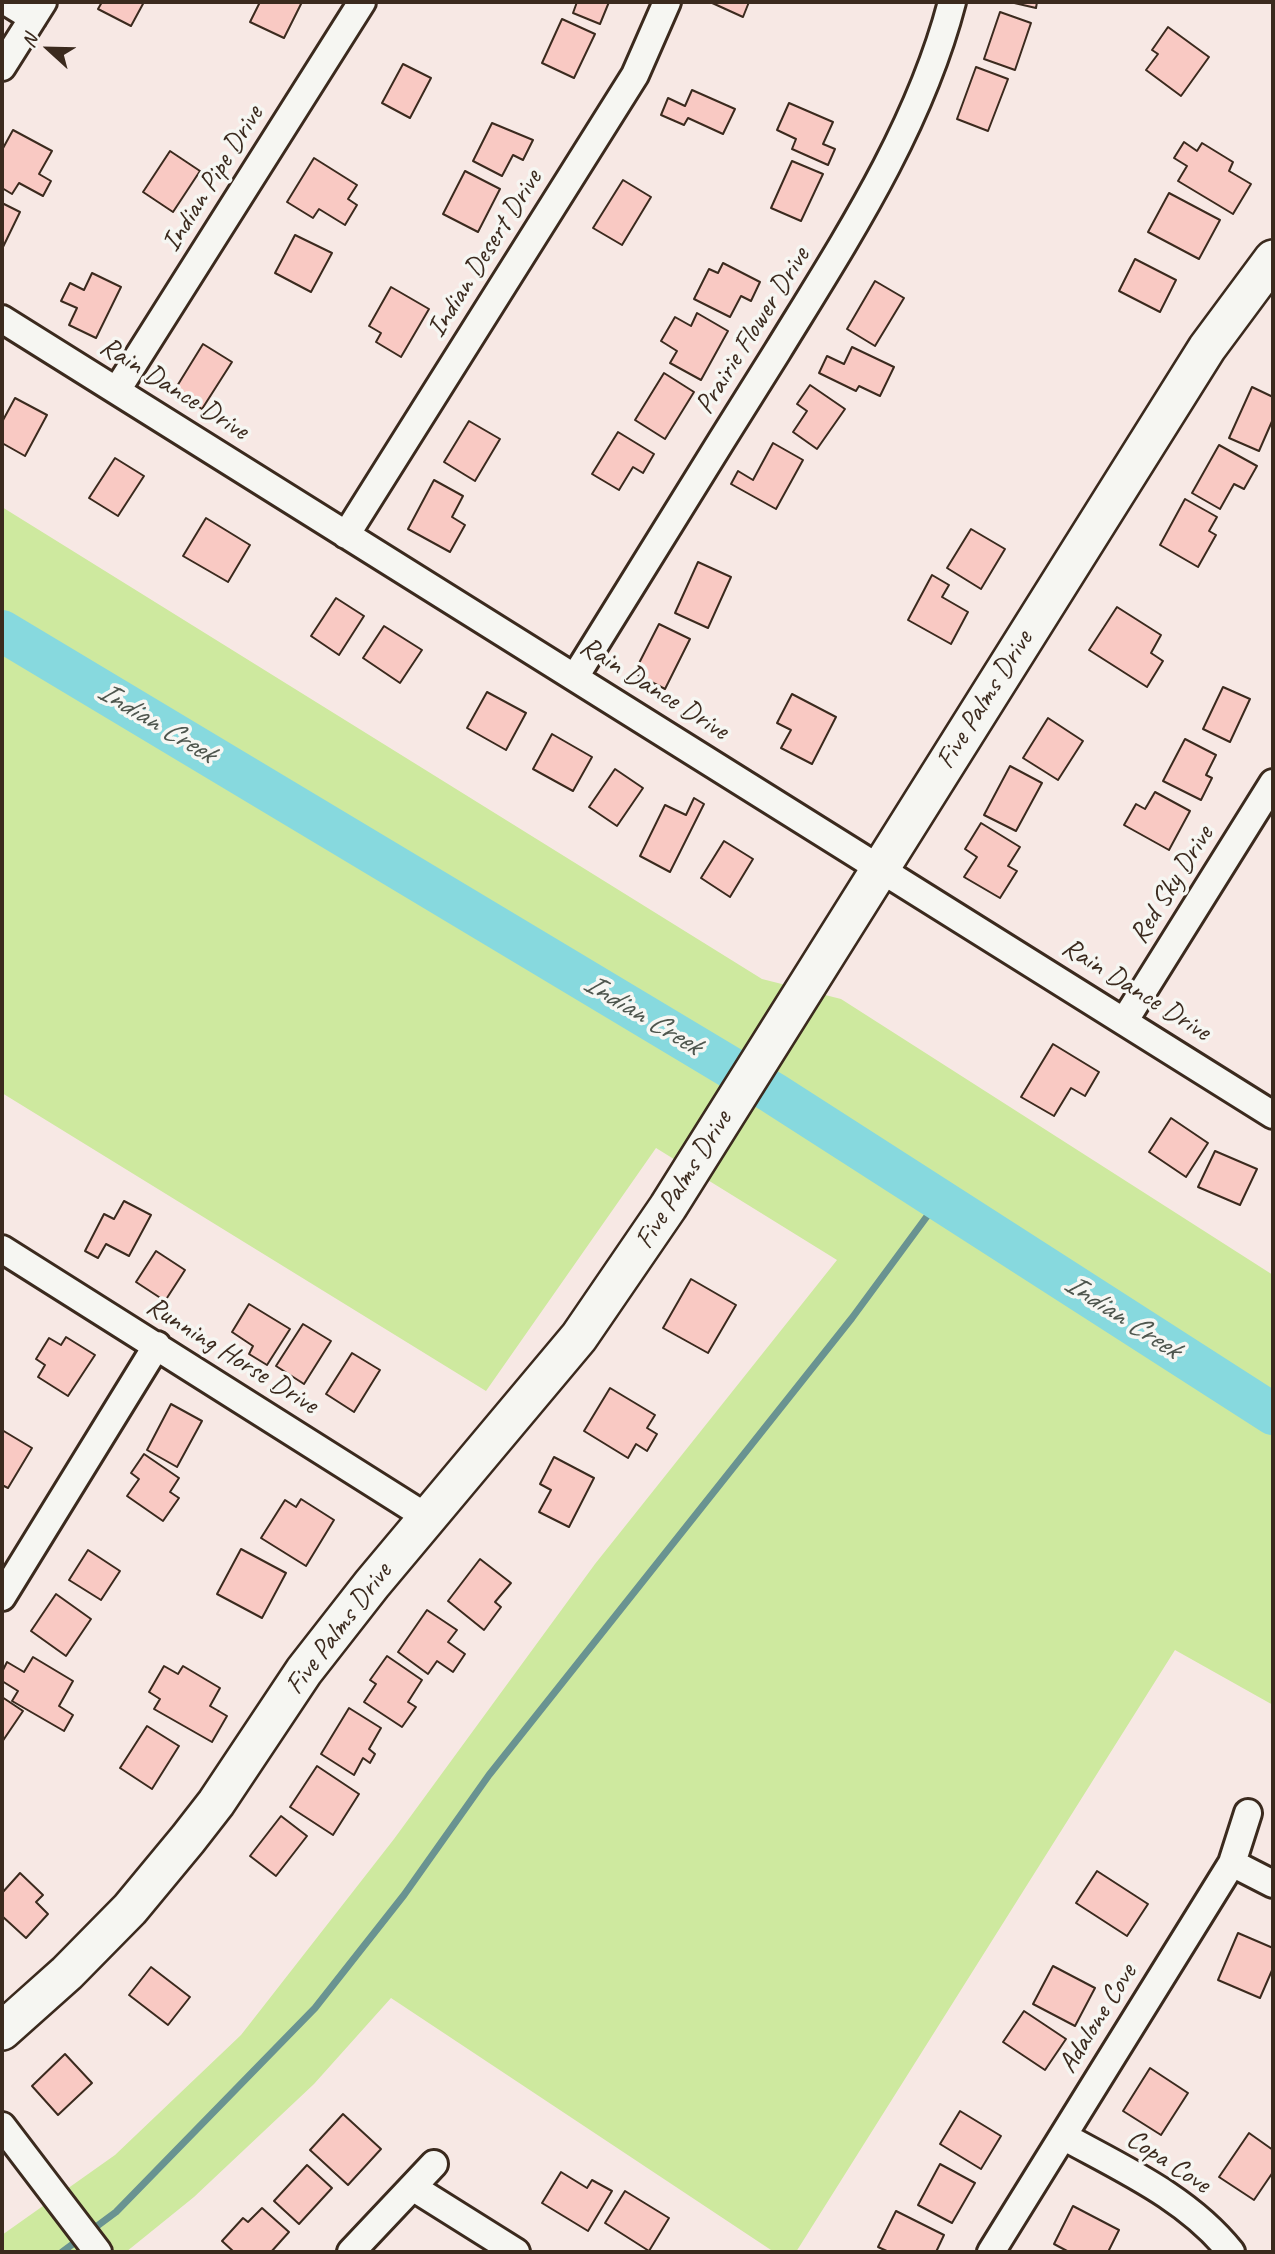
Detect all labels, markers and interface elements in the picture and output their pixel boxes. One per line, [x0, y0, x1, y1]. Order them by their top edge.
north arrow [14, 14, 84, 84]
text: N [16, 31, 43, 51]
street label: Indian Pipe Drive [155, 100, 271, 258]
street label: Indian Desert Drive [420, 164, 550, 344]
street label: Prairie Flower Drive [688, 241, 818, 421]
street label: Rain Dance Drive [94, 330, 254, 448]
street label: Five Palms Drive [929, 625, 1041, 775]
street label: Rain Dance Drive [574, 630, 734, 748]
water label: Indian Creek [91, 674, 221, 772]
street label: Red Sky Drive [1123, 820, 1221, 950]
street label: Rain Dance Drive [1056, 931, 1216, 1049]
water label: Indian Creek [577, 966, 707, 1064]
street label: Five Palms Drive [628, 1105, 740, 1255]
water label: Indian Creek [1057, 1266, 1187, 1368]
street label: Running Horse Drive [140, 1290, 324, 1422]
street label: Five Palms Drive [279, 1557, 399, 1701]
street label: Adalone Cove [1051, 1958, 1145, 2080]
street label: Copa Cove [1120, 2123, 1216, 2201]

